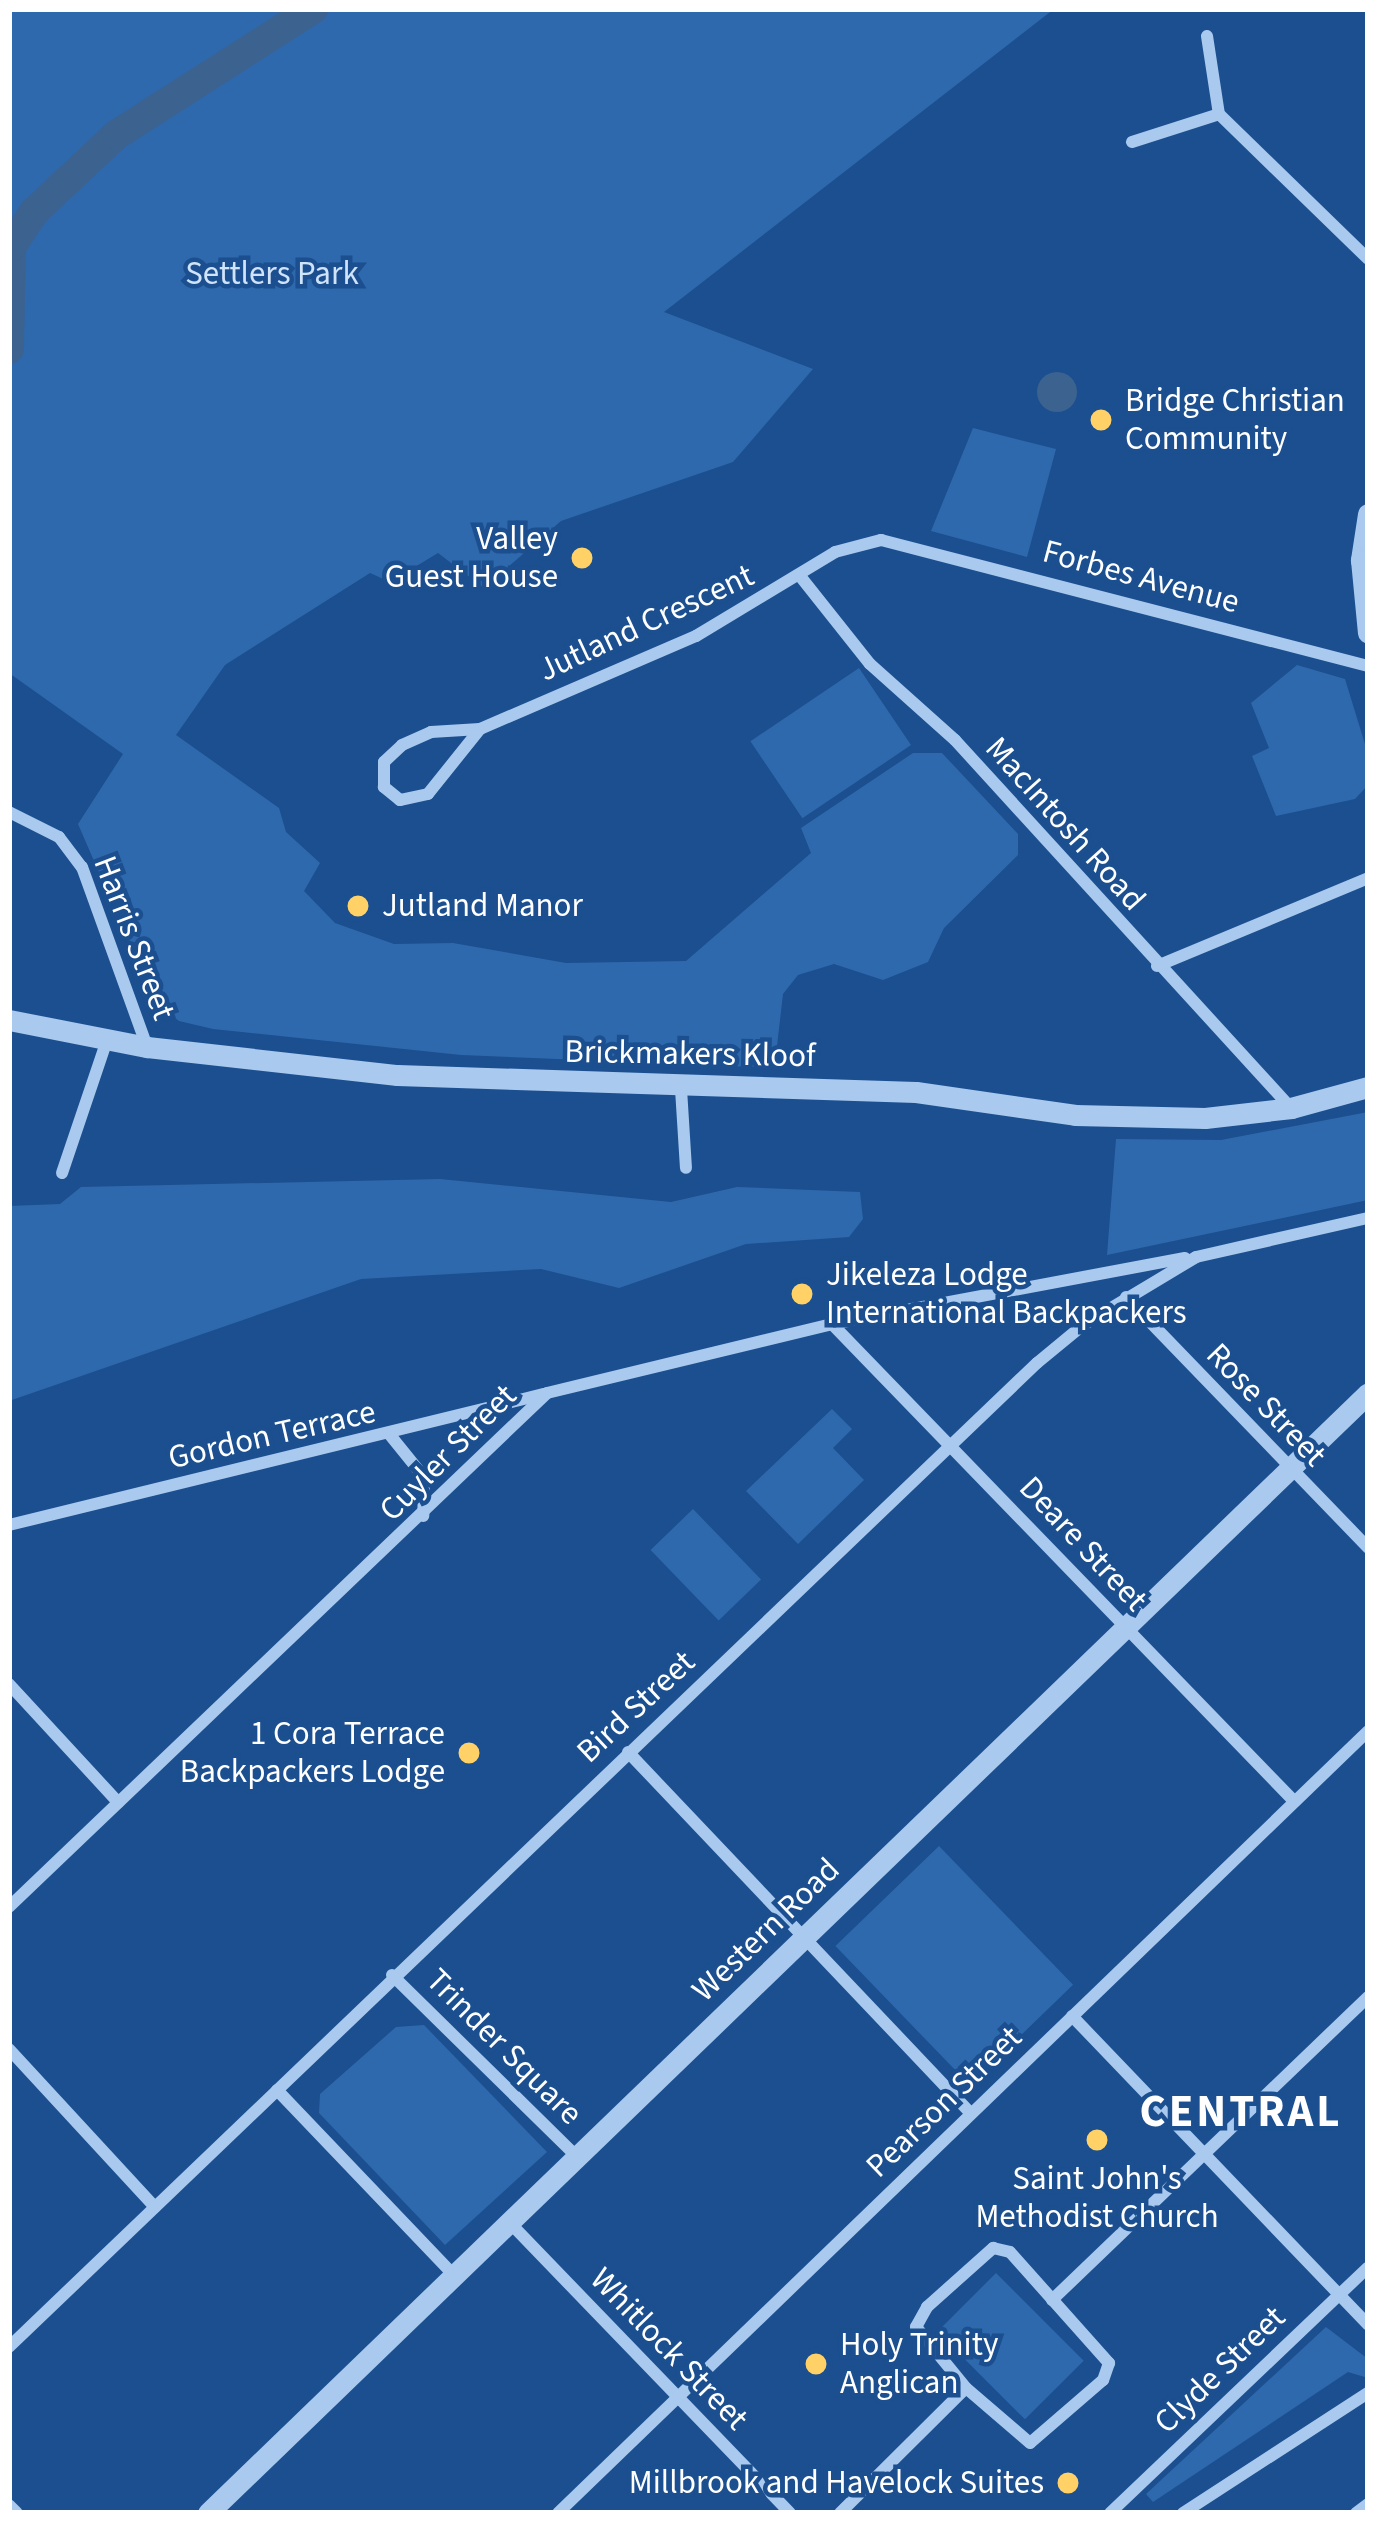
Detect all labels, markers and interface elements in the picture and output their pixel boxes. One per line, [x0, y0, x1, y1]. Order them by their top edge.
park label: Settlers Park [185, 254, 359, 294]
place label: Bridge Christian Community [1125, 381, 1345, 459]
marker: Bridge Christian Community [1088, 407, 1114, 433]
place label: Valley Guest House [385, 519, 558, 597]
street label: Forbes Avenue [1038, 532, 1244, 622]
marker: Valley Guest House [569, 545, 595, 571]
street label: Jutland Crescent [532, 556, 760, 690]
street label: MacIntosh Road [977, 729, 1153, 919]
street label: Harris Street [85, 850, 183, 1026]
place label: Jutland Manor [382, 886, 583, 926]
marker: Jutland Manor [345, 893, 371, 919]
street label: Brickmakers Kloof [564, 1032, 816, 1076]
place label: Jikeleza Lodge International Backpackers [826, 1255, 1187, 1333]
marker: Jikeleza Lodge International Backpackers [789, 1281, 815, 1307]
street label: Rose Street [1198, 1335, 1334, 1475]
street label: Cuyler Street [371, 1376, 525, 1530]
street label: Gordon Terrace [164, 1392, 380, 1478]
street label: Deare Street [1011, 1468, 1155, 1620]
street label: Bird Street [569, 1643, 703, 1771]
place label: 1 Cora Terrace Backpackers Lodge [180, 1714, 445, 1792]
marker: 1 Cora Terrace Backpackers Lodge [456, 1740, 482, 1766]
street label: Western Road [684, 1850, 848, 2010]
street label: Trinder Square [418, 1961, 590, 2133]
street label: Pearson Street [858, 2018, 1030, 2186]
district label: CENTRAL [1139, 2086, 1343, 2140]
marker: Saint John's Methodist Church [1084, 2127, 1110, 2153]
place label: Saint John's Methodist Church [975, 2159, 1219, 2237]
street label: Whitlock Street [582, 2260, 756, 2438]
street label: Clyde Street [1146, 2298, 1294, 2442]
place label: Holy Trinity Anglican [840, 2325, 998, 2403]
marker: Holy Trinity Anglican [803, 2351, 829, 2377]
place label: Millbrook and Havelock Suites [629, 2463, 1044, 2503]
marker: Millbrook and Havelock Suites [1055, 2470, 1081, 2496]

